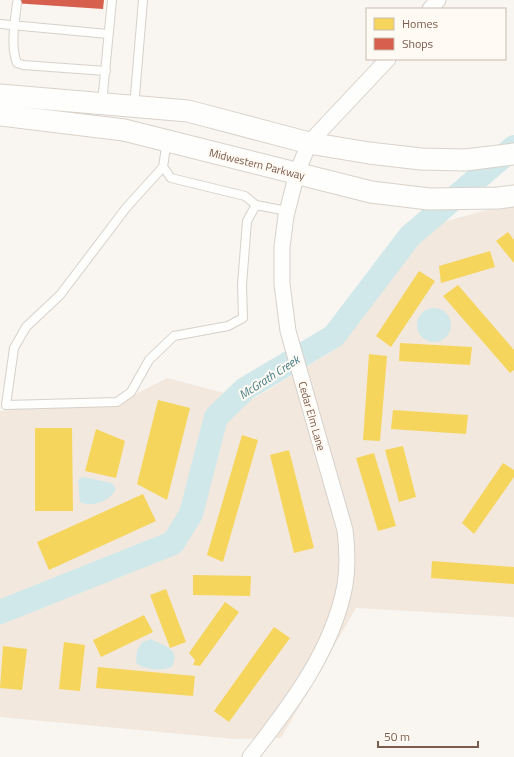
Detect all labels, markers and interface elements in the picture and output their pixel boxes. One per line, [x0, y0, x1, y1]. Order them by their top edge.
legend [366, 8, 506, 60]
text: Homes [402, 14, 438, 33]
text: Shops [402, 34, 434, 53]
street label: Midwestern Parkway [207, 144, 307, 184]
water label: McGrath Creek [235, 349, 305, 404]
street label: Cedar Elm Lane [294, 379, 330, 453]
scale bar [378, 723, 478, 749]
text: 50 m [384, 727, 410, 746]

